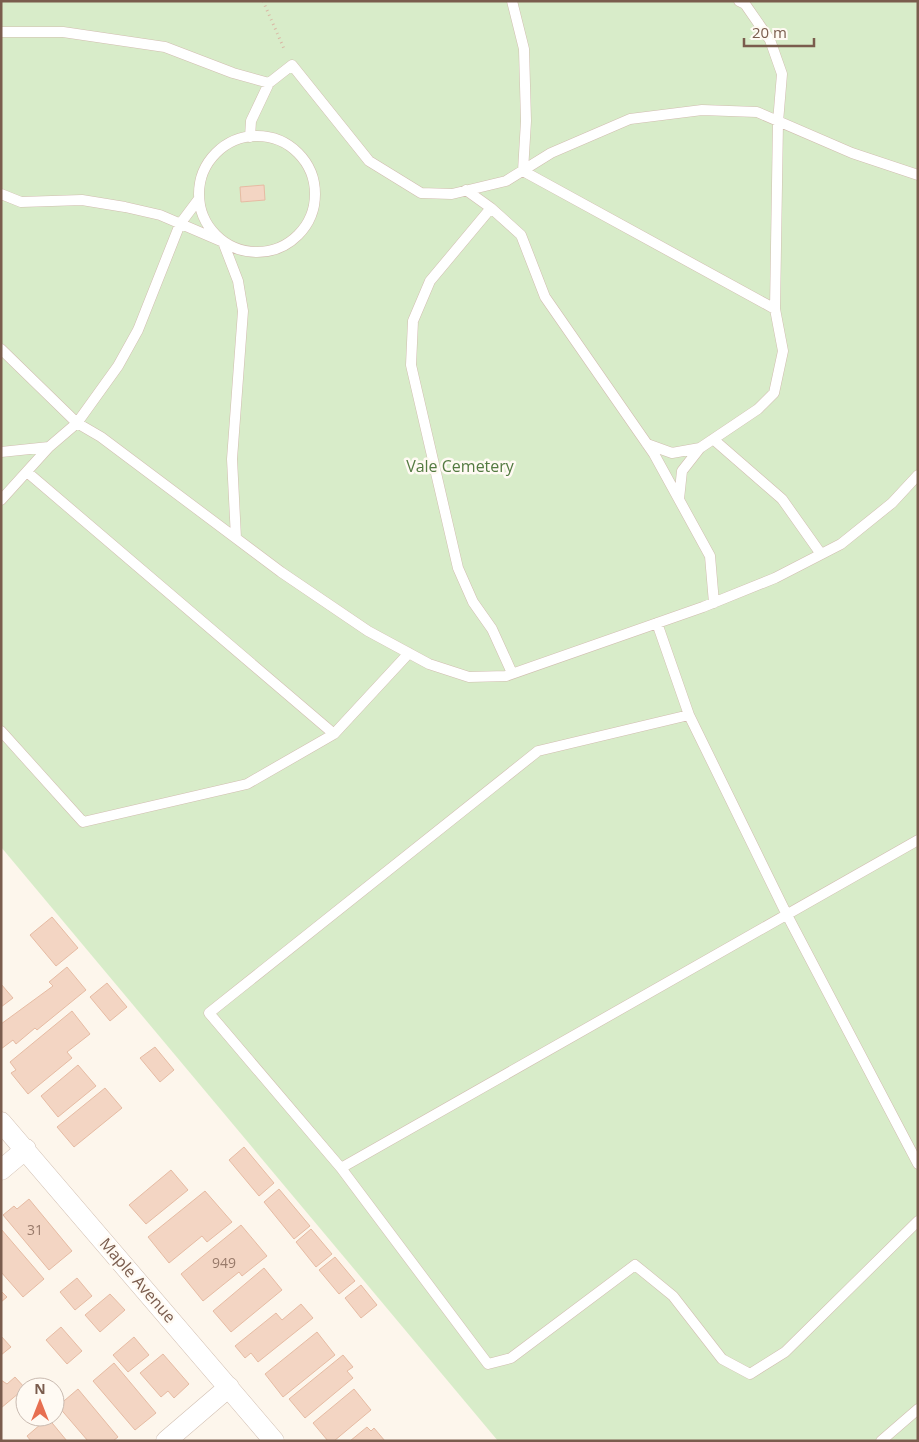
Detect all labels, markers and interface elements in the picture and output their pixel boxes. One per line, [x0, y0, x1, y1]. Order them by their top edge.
scale bar [744, 15, 814, 47]
text: 20 m [752, 22, 787, 42]
park label: Vale Cemetery [406, 455, 515, 477]
house number: 31 [27, 1220, 43, 1239]
street label: Maple Avenue [95, 1233, 181, 1327]
house number: 949 [212, 1253, 236, 1272]
north arrow [15, 1377, 65, 1427]
text: N [34, 1379, 46, 1398]

